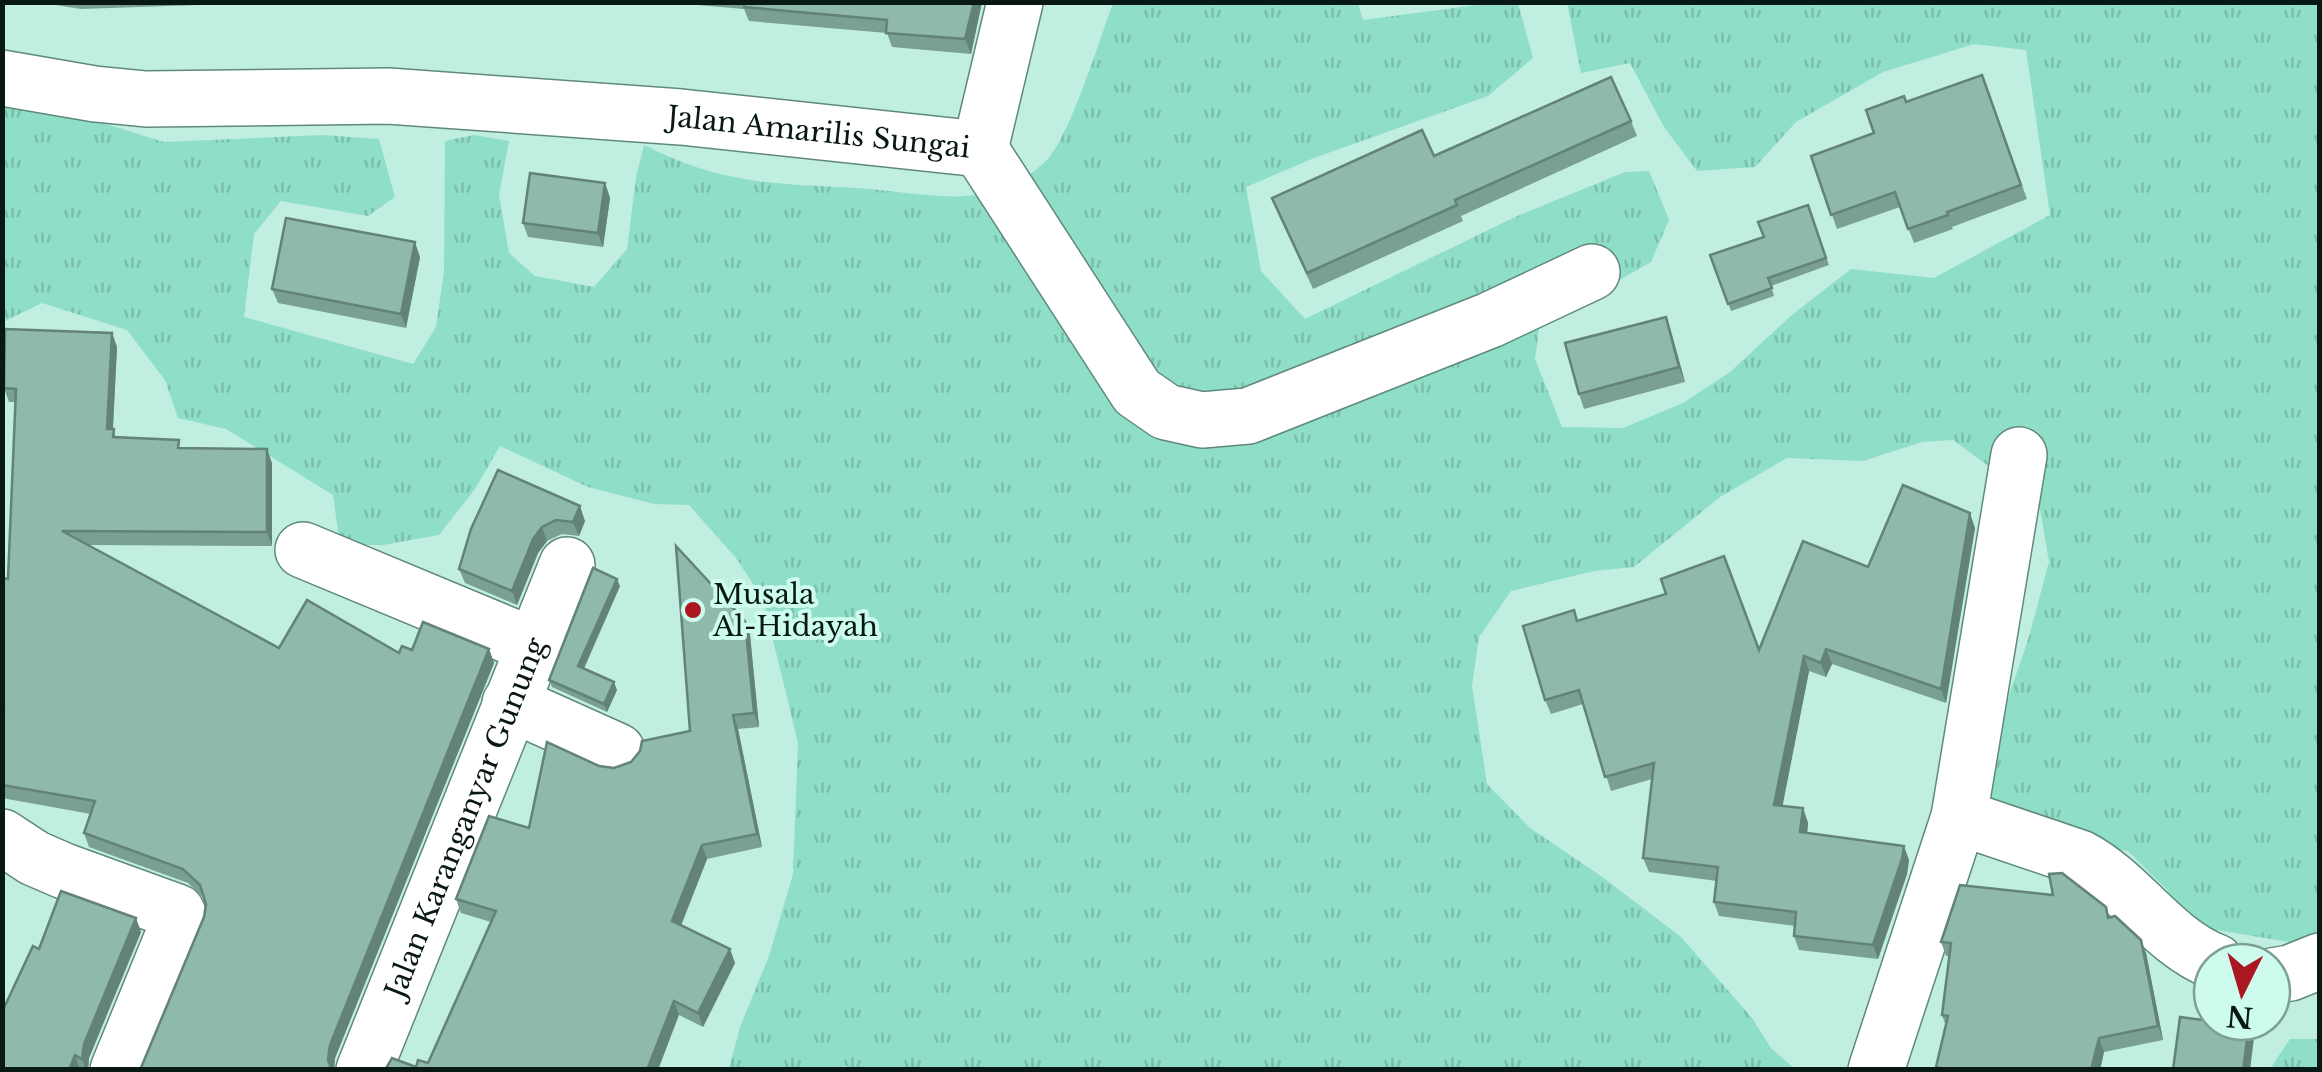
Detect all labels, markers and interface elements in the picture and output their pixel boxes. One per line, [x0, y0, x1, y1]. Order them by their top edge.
street label: Jalan Amarilis Sungai [662, 99, 972, 166]
place label: Musala Al-Hidayah [712, 577, 878, 644]
marker: Musala Al-Hidayah [682, 599, 704, 621]
street label: Jalan Karanganyar Gunung [376, 631, 554, 1007]
north arrow [2192, 942, 2292, 1042]
text: N [2225, 998, 2255, 1035]

